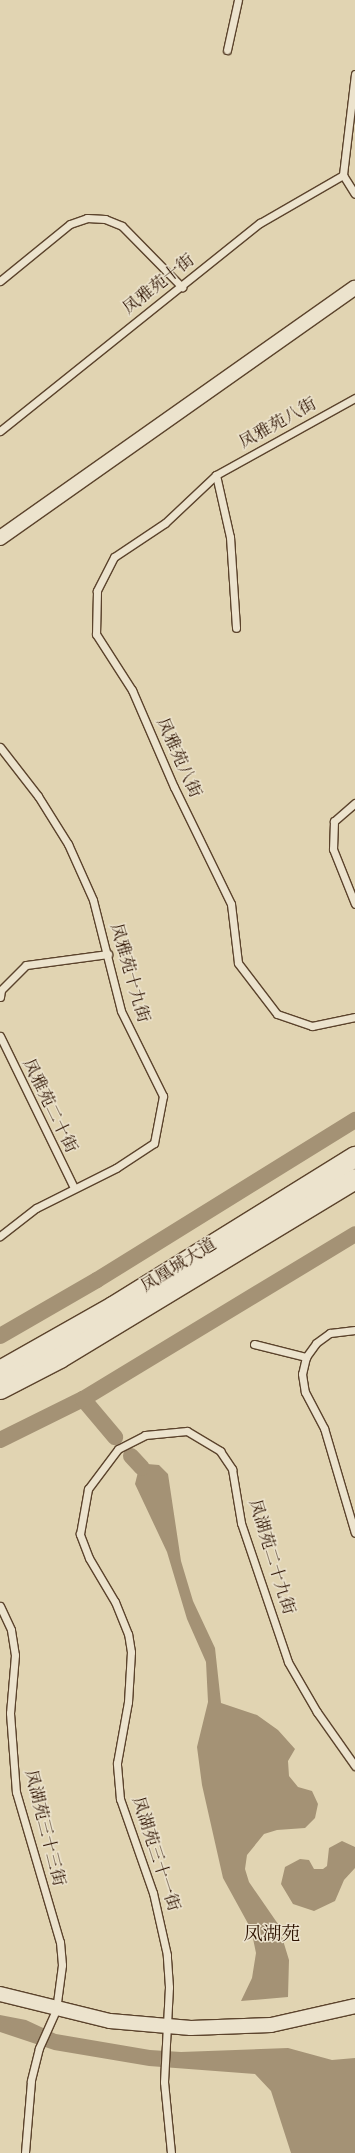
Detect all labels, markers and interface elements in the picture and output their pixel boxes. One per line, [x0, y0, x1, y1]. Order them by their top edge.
street label: 凤雅苑十街 [119, 251, 199, 319]
street label: 凤雅苑八街 [236, 394, 320, 454]
street label: 凤雅苑八街 [151, 715, 205, 801]
street label: 凤雅苑十九街 [105, 921, 153, 1025]
street label: 凤雅苑二十街 [17, 1056, 81, 1156]
street label: 凤凰城大道 [138, 1235, 220, 1297]
street label: 凤湖苑二十九街 [244, 1497, 298, 1617]
street label: 凤湖苑三十三街 [20, 1768, 68, 1888]
street label: 凤湖苑三十一街 [127, 1794, 183, 1914]
district label: 凤湖苑 [244, 1924, 300, 1946]

